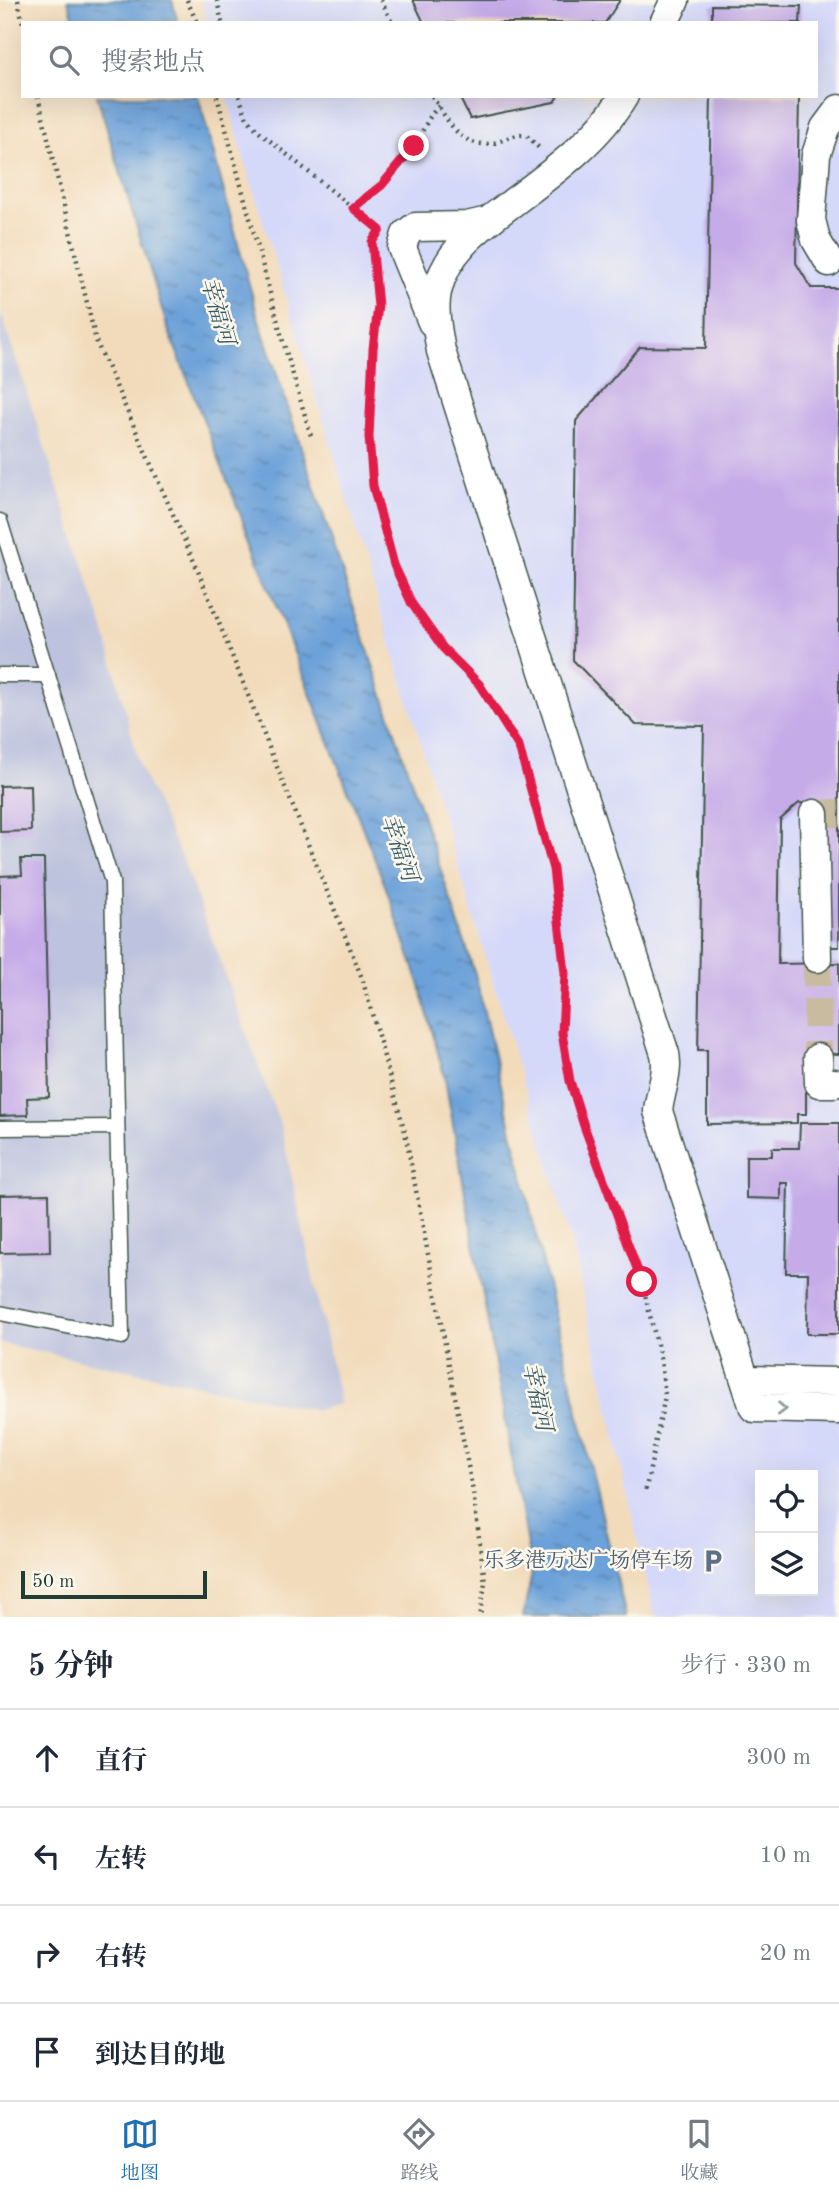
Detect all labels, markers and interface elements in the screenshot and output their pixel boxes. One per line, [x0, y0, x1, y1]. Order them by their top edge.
search box [21, 21, 818, 98]
icon: search [45, 41, 83, 79]
text: 搜索地点 [101, 50, 205, 76]
route end [398, 130, 429, 161]
water label: 幸福河 [196, 274, 241, 351]
water label: 幸福河 [377, 811, 424, 888]
route start [626, 1266, 657, 1297]
water label: 幸福河 [519, 1360, 558, 1437]
one-way arrow [777, 1401, 788, 1416]
map controls [755, 1470, 818, 1596]
button: locate [755, 1470, 818, 1533]
button: layers [755, 1533, 818, 1596]
parking icon: 乐多港万达广场停车场 [699, 1547, 727, 1575]
place label: 乐多港万达广场停车场 [483, 1549, 693, 1572]
scale bar [21, 1568, 206, 1600]
text: 50 m [32, 1573, 74, 1592]
text: 5 分钟 [28, 1652, 114, 1682]
text: 步行 · 330 m [681, 1654, 811, 1677]
icon: ahead [28, 1739, 66, 1777]
text: 300 m [746, 1746, 811, 1769]
text: 直行 [95, 1749, 147, 1775]
icon: left [28, 1837, 66, 1875]
text: 10 m [760, 1844, 811, 1867]
text: 左转 [95, 1847, 147, 1873]
icon: right [28, 1935, 66, 1973]
text: 20 m [760, 1942, 811, 1965]
text: 右转 [95, 1945, 147, 1971]
icon: arrive [28, 2033, 66, 2071]
text: 到达目的地 [95, 2043, 225, 2069]
tab: 地图 [121, 2115, 159, 2186]
tab: 路线 [400, 2115, 438, 2186]
tab: 收藏 [680, 2115, 718, 2186]

